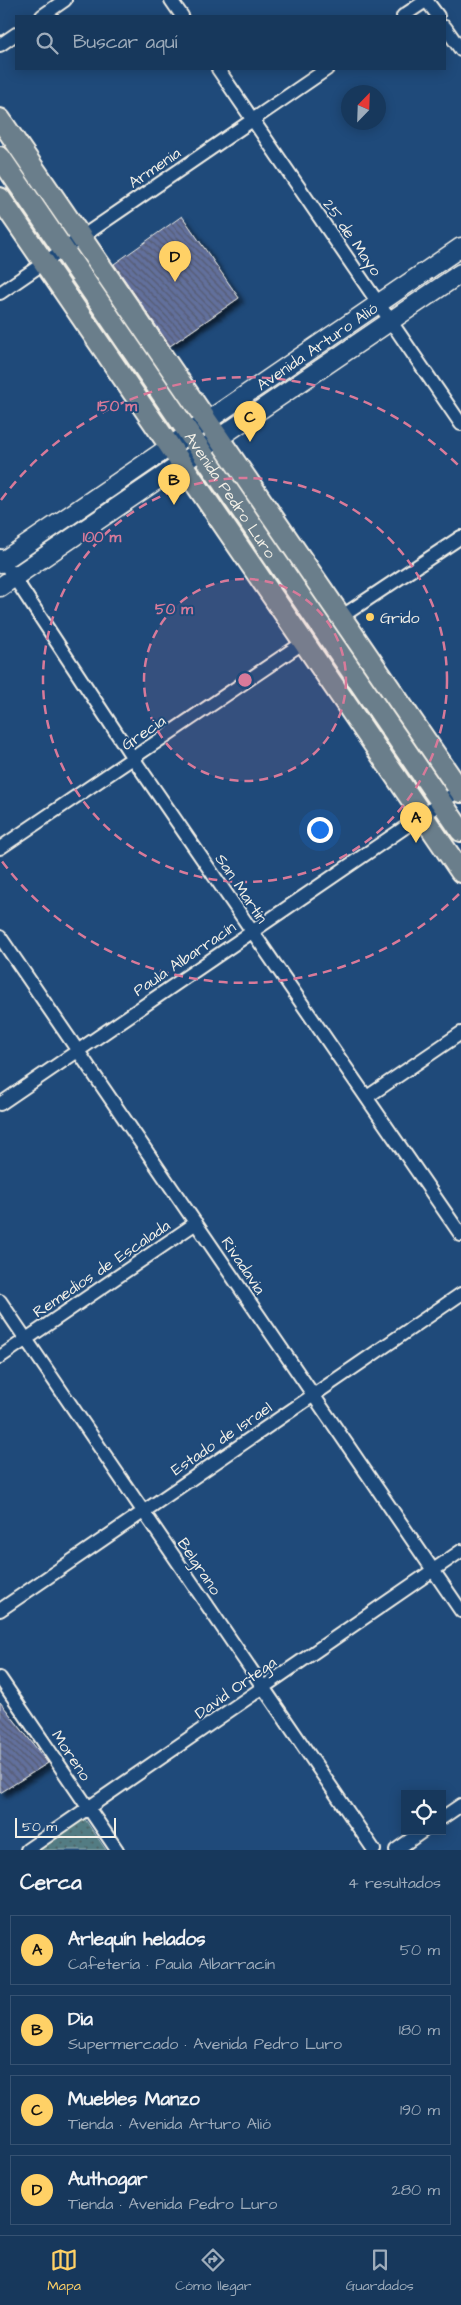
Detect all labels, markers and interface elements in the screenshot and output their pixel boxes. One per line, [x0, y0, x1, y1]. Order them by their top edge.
search box [15, 15, 446, 70]
icon: search [33, 29, 61, 57]
text: Buscar aquí [73, 29, 177, 56]
north arrow [341, 85, 386, 130]
street label: Armenia [124, 142, 185, 193]
street label: 25 de Mayo [317, 195, 387, 281]
pin: D [159, 241, 191, 282]
street label: Avenida Arturo Alió [252, 297, 382, 396]
text: 150 m [97, 396, 137, 417]
pin: C [234, 401, 266, 442]
street label: Avenida Pedro Luro [179, 428, 281, 563]
pin: B [158, 464, 190, 505]
text: 100 m [83, 527, 122, 548]
text: 50 m [155, 599, 193, 620]
place label: Grido [380, 607, 420, 629]
marker: Grido [364, 611, 376, 623]
centre of rings [236, 671, 254, 689]
street label: Grecia [117, 710, 170, 756]
pin: A [400, 802, 432, 843]
your location [307, 817, 333, 843]
street label: San Martín [210, 849, 273, 928]
street label: Paula Albarracín [129, 916, 240, 1001]
street label: Remedios de Escalada [29, 1215, 175, 1323]
street label: Rivadavia [216, 1232, 271, 1299]
street label: Estado de Israel [167, 1397, 276, 1481]
street label: Belgrano [171, 1534, 226, 1600]
street label: David Ortega [190, 1652, 281, 1725]
street label: Moreno [46, 1726, 96, 1785]
map controls [401, 1790, 446, 1835]
button: locate [401, 1790, 446, 1835]
scale bar [15, 1815, 116, 1838]
text: 50 m [22, 1817, 57, 1837]
text: Cerca [20, 1868, 82, 1897]
text: 4 resultados [348, 1872, 441, 1894]
text: Arlequín helados [68, 1926, 206, 1953]
text: A [32, 1939, 42, 1961]
text: 50 m [400, 1939, 440, 1961]
text: Cafetería · Paula Albarracín [68, 1953, 275, 1975]
text: Dia [68, 2006, 93, 2033]
text: B [31, 2019, 43, 2041]
text: 180 m [399, 2019, 440, 2041]
text: Supermercado · Avenida Pedro Luro [68, 2033, 342, 2055]
text: Muebles Manzo [68, 2086, 200, 2113]
text: C [31, 2099, 43, 2121]
text: 190 m [400, 2099, 440, 2121]
text: Tienda · Avenida Arturo Alió [68, 2113, 271, 2135]
text: Authogar [68, 2166, 148, 2193]
text: D [32, 2179, 42, 2201]
text: 280 m [392, 2179, 440, 2201]
text: Tienda · Avenida Pedro Luro [68, 2193, 277, 2215]
tab: Mapa [47, 2246, 81, 2296]
tab: Cómo llegar [175, 2246, 251, 2296]
tab: Guardados [346, 2246, 414, 2296]

